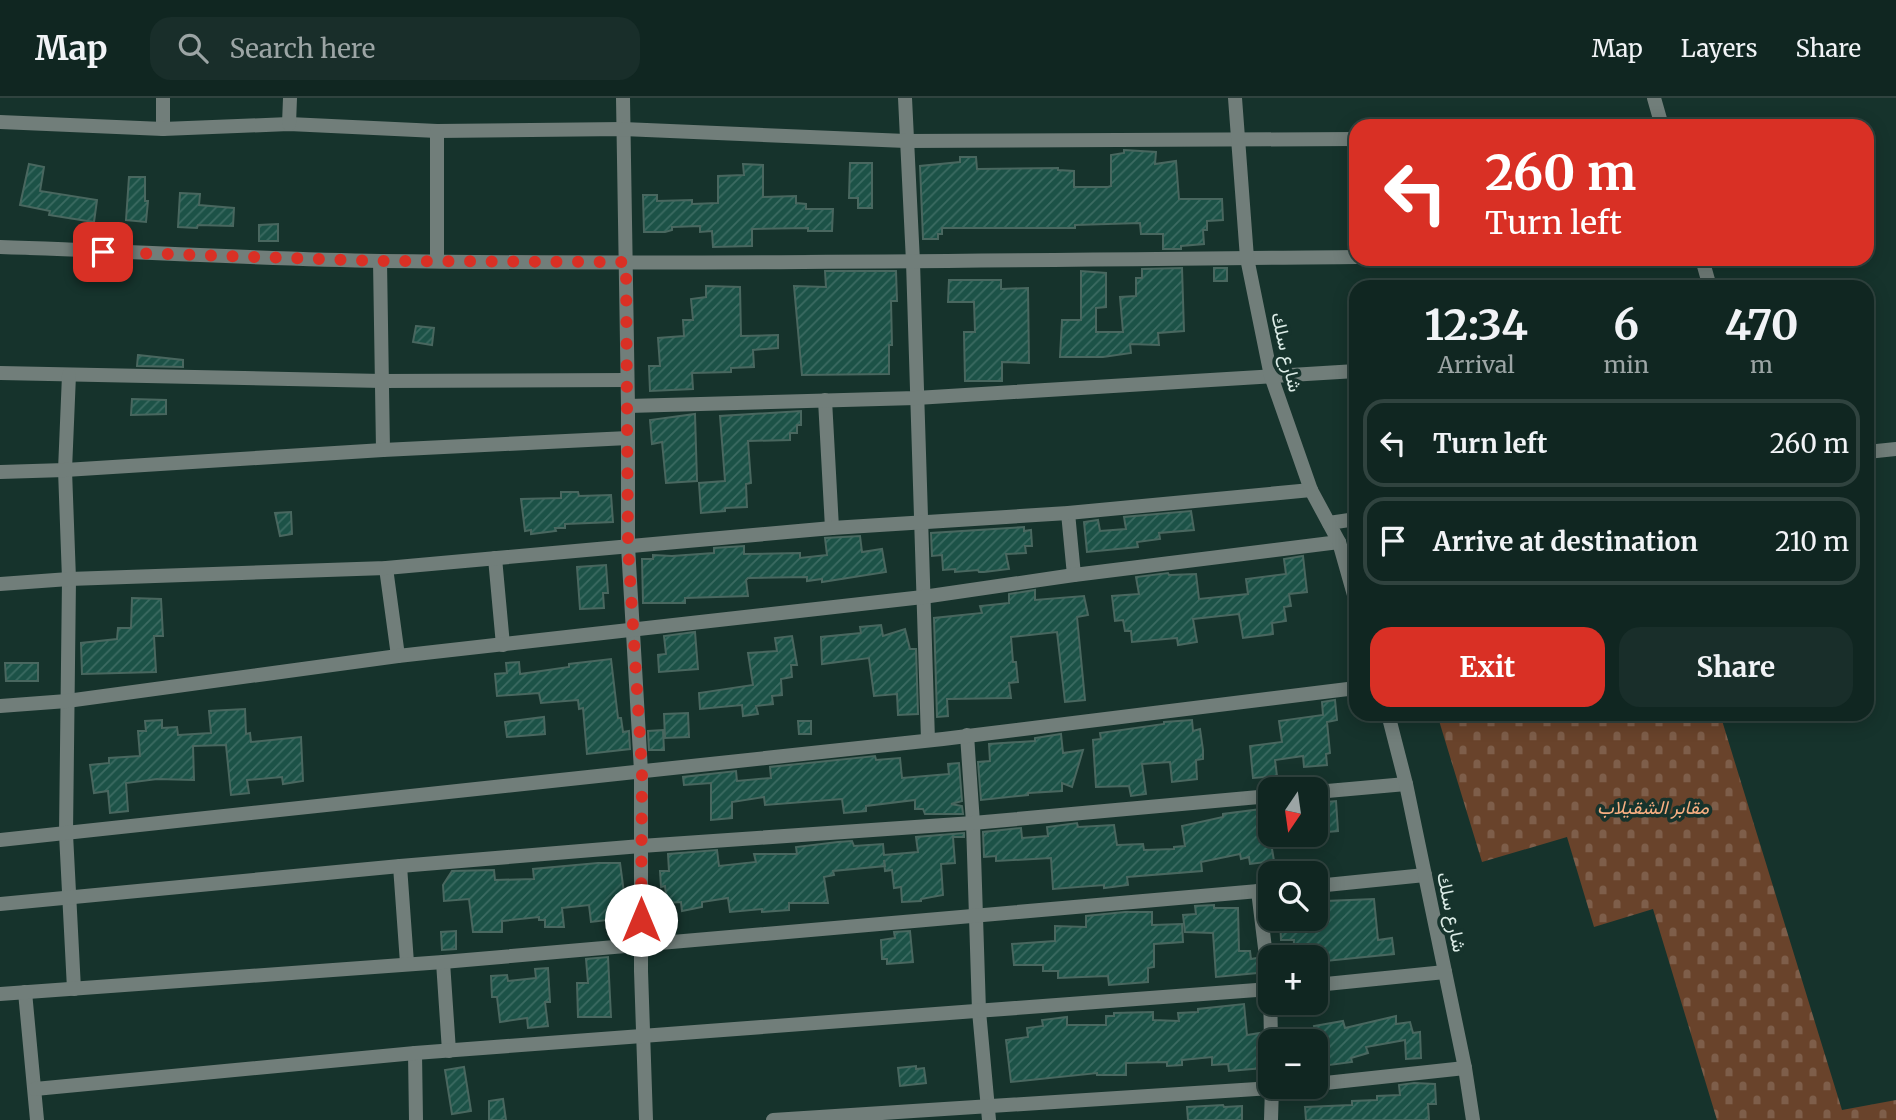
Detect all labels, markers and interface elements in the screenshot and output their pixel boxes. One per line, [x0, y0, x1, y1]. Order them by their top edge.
search box [150, 17, 640, 80]
text: Map [35, 28, 108, 69]
icon: search [174, 29, 212, 67]
text: Search here [230, 32, 375, 65]
text: Map [1592, 33, 1643, 64]
text: Layers [1681, 33, 1757, 64]
text: Share [1795, 33, 1861, 64]
text: 260 m [1485, 142, 1636, 203]
icon: left [1370, 147, 1461, 238]
text: Turn left [1485, 203, 1622, 243]
pin [73, 222, 133, 282]
icon: arrive [84, 233, 122, 271]
text: 12:34 [1424, 299, 1528, 351]
text: 6 [1613, 299, 1639, 351]
text: 470 [1724, 299, 1799, 351]
street label: شارع سلك [1265, 310, 1308, 394]
text: Arrival [1438, 350, 1515, 379]
text: min [1603, 350, 1649, 379]
text: m [1750, 350, 1773, 379]
icon: left [1374, 424, 1412, 462]
text: Turn left [1433, 427, 1547, 460]
text: 260 m [1770, 427, 1849, 460]
icon: arrive [1374, 522, 1412, 560]
text: Arrive at destination [1433, 525, 1698, 558]
text: 210 m [1775, 525, 1849, 558]
button: Exit [1370, 627, 1605, 707]
button: Share [1619, 627, 1853, 707]
north arrow [1258, 777, 1328, 847]
map controls [1258, 777, 1328, 1099]
park label: مقابر الشقيلاب [1597, 795, 1710, 819]
button: search [1258, 861, 1328, 931]
street label: شارع سلك [1431, 870, 1472, 954]
position arrow [604, 883, 678, 957]
button: + [1258, 945, 1328, 1015]
button: − [1258, 1029, 1328, 1099]

